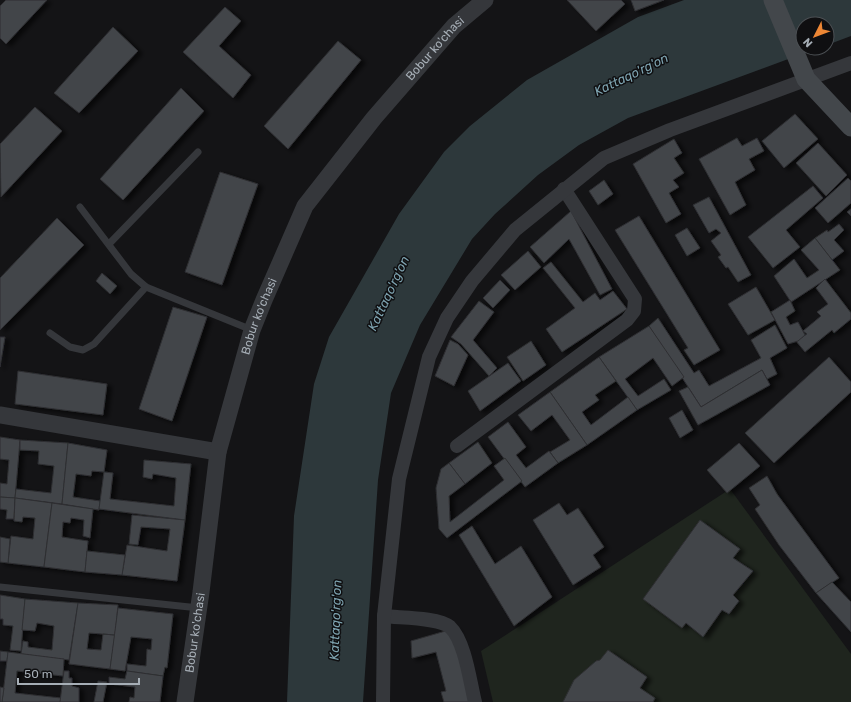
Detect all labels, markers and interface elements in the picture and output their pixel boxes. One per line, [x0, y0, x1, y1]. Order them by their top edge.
street label: Bobur ko'chasi [403, 14, 467, 83]
north arrow [795, 16, 835, 56]
text: N [800, 35, 815, 50]
water label: Kattaqo'rg'on [592, 50, 671, 100]
water label: Kattaqo'rg'on [365, 253, 413, 333]
street label: Bobur ko'chasi [238, 276, 280, 356]
water label: Kattaqo'rg'on [327, 579, 345, 661]
street label: Bobur ko'chasi [182, 592, 208, 674]
scale bar [18, 660, 139, 686]
text: 50 m [24, 667, 52, 681]

